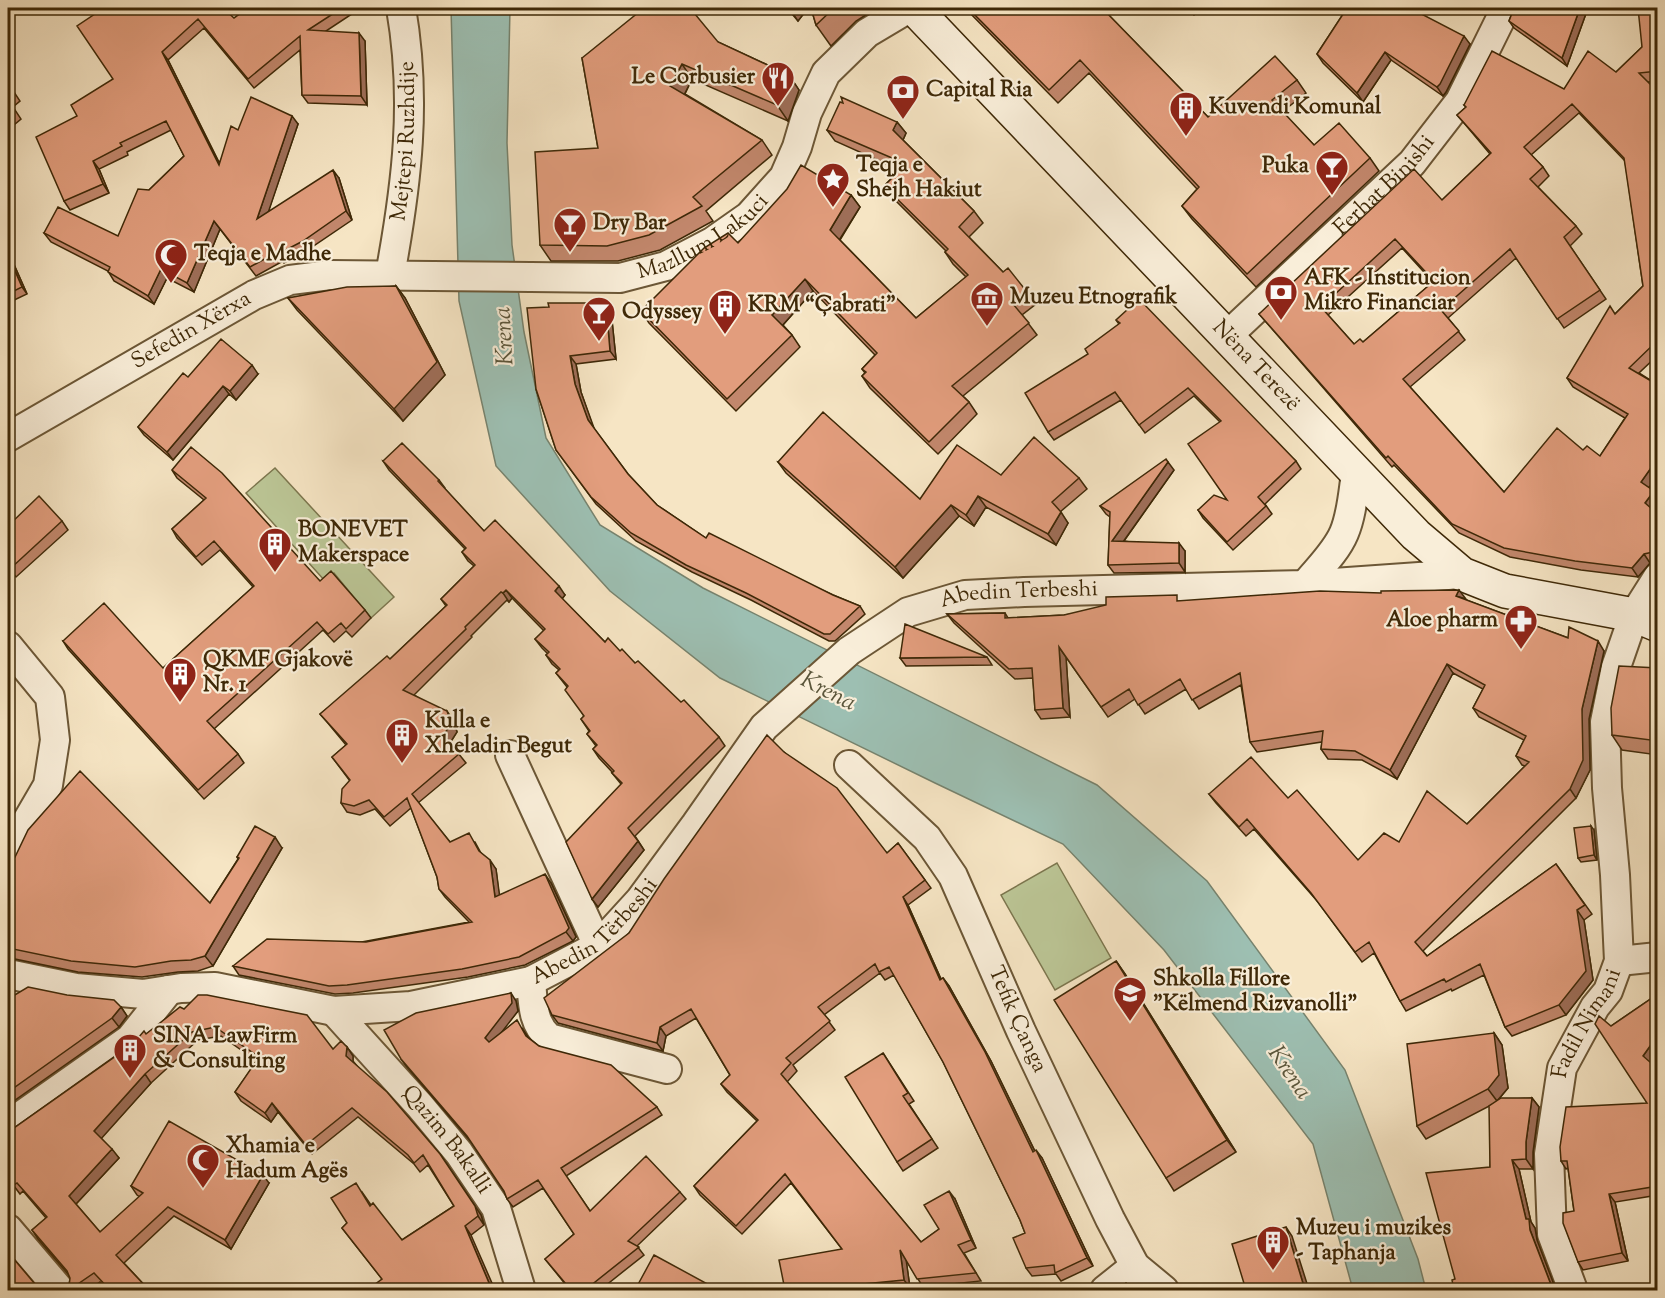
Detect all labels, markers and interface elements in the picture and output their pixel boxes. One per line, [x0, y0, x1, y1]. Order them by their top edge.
street label: Mejtepi Ruzhdije [383, 60, 425, 223]
restaurant icon: Le Corbusier [760, 60, 796, 107]
place label: Le Corbusier [632, 62, 756, 94]
bank icon: Capital Ria [885, 73, 921, 120]
place label: Capital Ria [926, 75, 1033, 107]
building icon: Kuvendi Komunal [1168, 90, 1204, 137]
place label: Kuvendi Komunal [1209, 92, 1382, 124]
street label: Ferhat Binishi [1327, 129, 1444, 244]
bar icon: Puka [1314, 149, 1350, 196]
place label: Teqja e Shejh Hakiut [856, 150, 982, 207]
place label: Puka [1262, 151, 1310, 183]
place icon: Teqja e Shejh Hakiut [815, 161, 851, 208]
street label: Mazllum Lakuci [634, 187, 777, 289]
bar icon: Dry Bar [552, 206, 588, 253]
place label: Dry Bar [593, 208, 667, 240]
mosque icon: Teqja e Madhe [153, 237, 189, 284]
place label: Teqja e Madhe [194, 239, 331, 271]
place label: AFK - Institucion Mikro Financiar [1304, 263, 1471, 320]
bank icon: AFK - Institucion Mikro Financiar [1263, 274, 1299, 321]
museum icon: Muzeu Etnografik [969, 280, 1005, 327]
place label: Muzeu Etnografik [1010, 282, 1177, 314]
street label: Sefedin Xërxa [126, 284, 258, 378]
building icon: KRM “Çabrati” [707, 288, 743, 335]
place label: KRM “Çabrati” [748, 290, 896, 322]
bar icon: Odyssey [581, 295, 617, 342]
place label: Odyssey [622, 297, 702, 329]
water label: Krena [486, 306, 524, 366]
street label: Nëna Terezë [1204, 313, 1307, 420]
place label: BONEVET Makerspace [298, 515, 409, 572]
building icon: BONEVET Makerspace [257, 526, 293, 573]
street label: Abedin Terbeshi [936, 574, 1098, 618]
pharmacy icon: Aloe pharm [1503, 603, 1539, 650]
place label: Aloe pharm [1386, 605, 1499, 637]
place label: QKMF Gjakovë Nr. 1 [203, 645, 353, 702]
building icon: QKMF Gjakovë Nr. 1 [162, 656, 198, 703]
water label: Krena [794, 664, 862, 720]
place label: Kulla e Xheladin Begut [425, 706, 572, 763]
building icon: Kulla e Xheladin Begut [384, 717, 420, 764]
street label: Abedin Tërbeshi [526, 872, 667, 994]
street label: Tefik Çanga [979, 961, 1055, 1078]
place label: Shkolla Fillore "Këlmend Rizvanolli" [1153, 964, 1358, 1021]
street label: Fadil Nimani [1545, 964, 1631, 1080]
school or university icon: Shkolla Fillore "Këlmend Rizvanolli" [1112, 975, 1148, 1022]
place label: SINA LawFirm & Consulting [153, 1021, 298, 1078]
building icon: SINA LawFirm & Consulting [112, 1032, 148, 1079]
water label: Krena [1259, 1039, 1319, 1107]
street label: Qazim Bakalli [393, 1079, 499, 1201]
place label: Xhamia e Hadum Agës [226, 1131, 348, 1188]
mosque icon: Xhamia e Hadum Agës [185, 1142, 221, 1189]
place label: Muzeu i muzikes - Taphanja [1296, 1213, 1451, 1270]
building icon: Muzeu i muzikes - Taphanja [1255, 1224, 1291, 1271]

